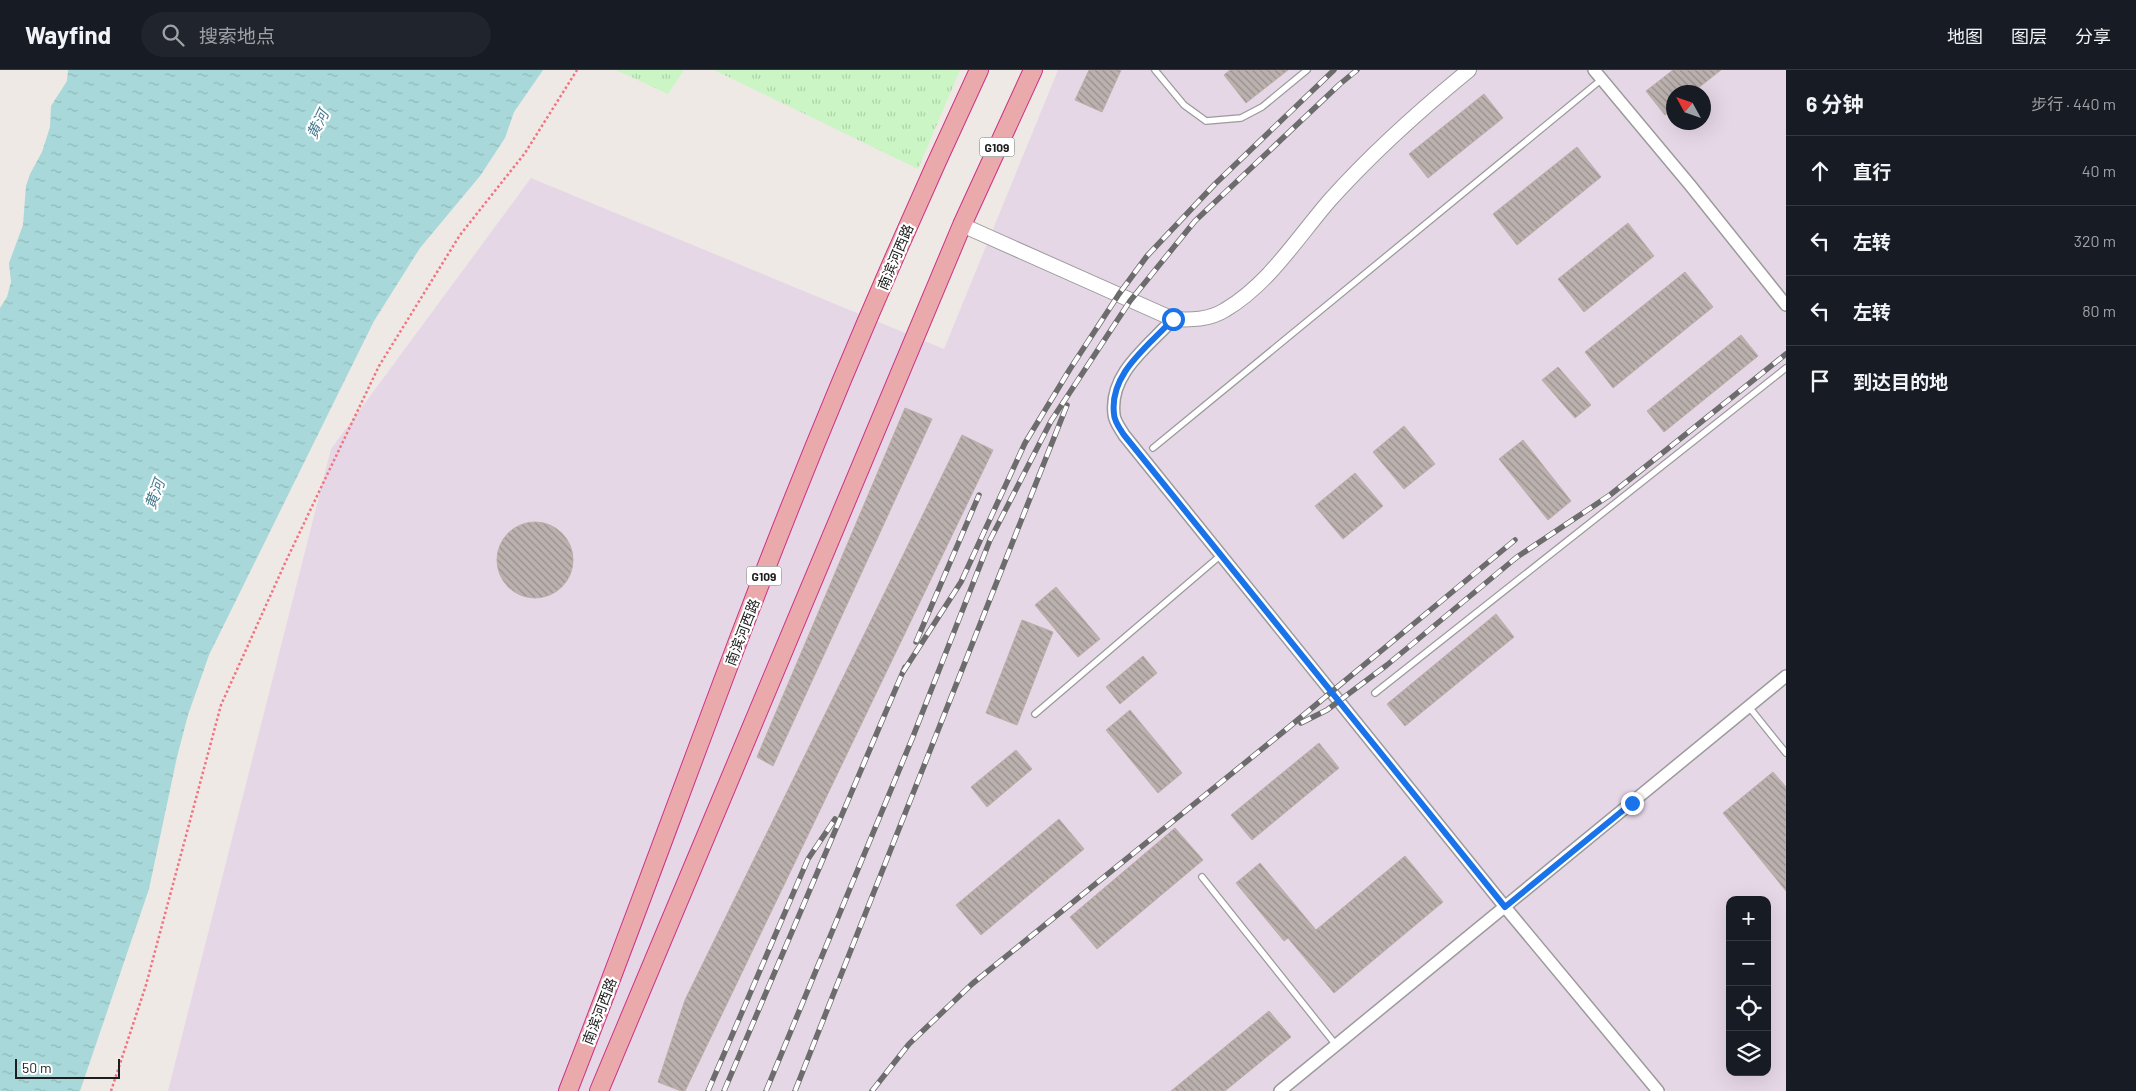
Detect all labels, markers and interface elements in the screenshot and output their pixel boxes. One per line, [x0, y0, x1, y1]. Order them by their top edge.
search box [141, 12, 491, 57]
text: Wayfind [25, 20, 111, 49]
icon: search [159, 21, 187, 49]
text: 搜索地点 [199, 24, 275, 47]
text: 地图 [1947, 25, 1983, 47]
text: 图层 [2011, 25, 2047, 47]
text: 分享 [2075, 25, 2111, 47]
north arrow [1666, 85, 1711, 130]
text: 6 分钟 [1806, 91, 1863, 116]
text: 步行 · 440 m [2031, 94, 2116, 113]
water label: 黄河 [302, 104, 333, 141]
road number: G109 [980, 138, 1014, 156]
icon: ahead [1806, 157, 1834, 185]
text: 直行 [1853, 160, 1891, 183]
text: 40 m [2082, 161, 2116, 180]
street label: 南滨河西路 [874, 221, 916, 293]
icon: left [1806, 227, 1834, 255]
text: 左转 [1853, 230, 1891, 253]
text: 320 m [2074, 231, 2116, 250]
icon: left [1806, 297, 1834, 325]
text: 左转 [1853, 300, 1891, 323]
text: 80 m [2082, 301, 2116, 320]
route start [1162, 308, 1185, 331]
icon: arrive [1806, 367, 1834, 395]
text: 到达目的地 [1853, 370, 1948, 393]
water label: 黄河 [140, 474, 169, 511]
road number: G109 [746, 566, 782, 586]
street label: 南滨河西路 [722, 596, 762, 668]
route end [1621, 792, 1644, 815]
map controls [1726, 896, 1771, 1076]
button: + [1726, 896, 1771, 941]
button: − [1726, 941, 1771, 986]
street label: 南滨河西路 [579, 975, 619, 1047]
button: locate [1726, 986, 1771, 1031]
button: layers [1726, 1031, 1771, 1076]
scale bar [15, 1056, 120, 1079]
text: 50 m [22, 1059, 51, 1076]

